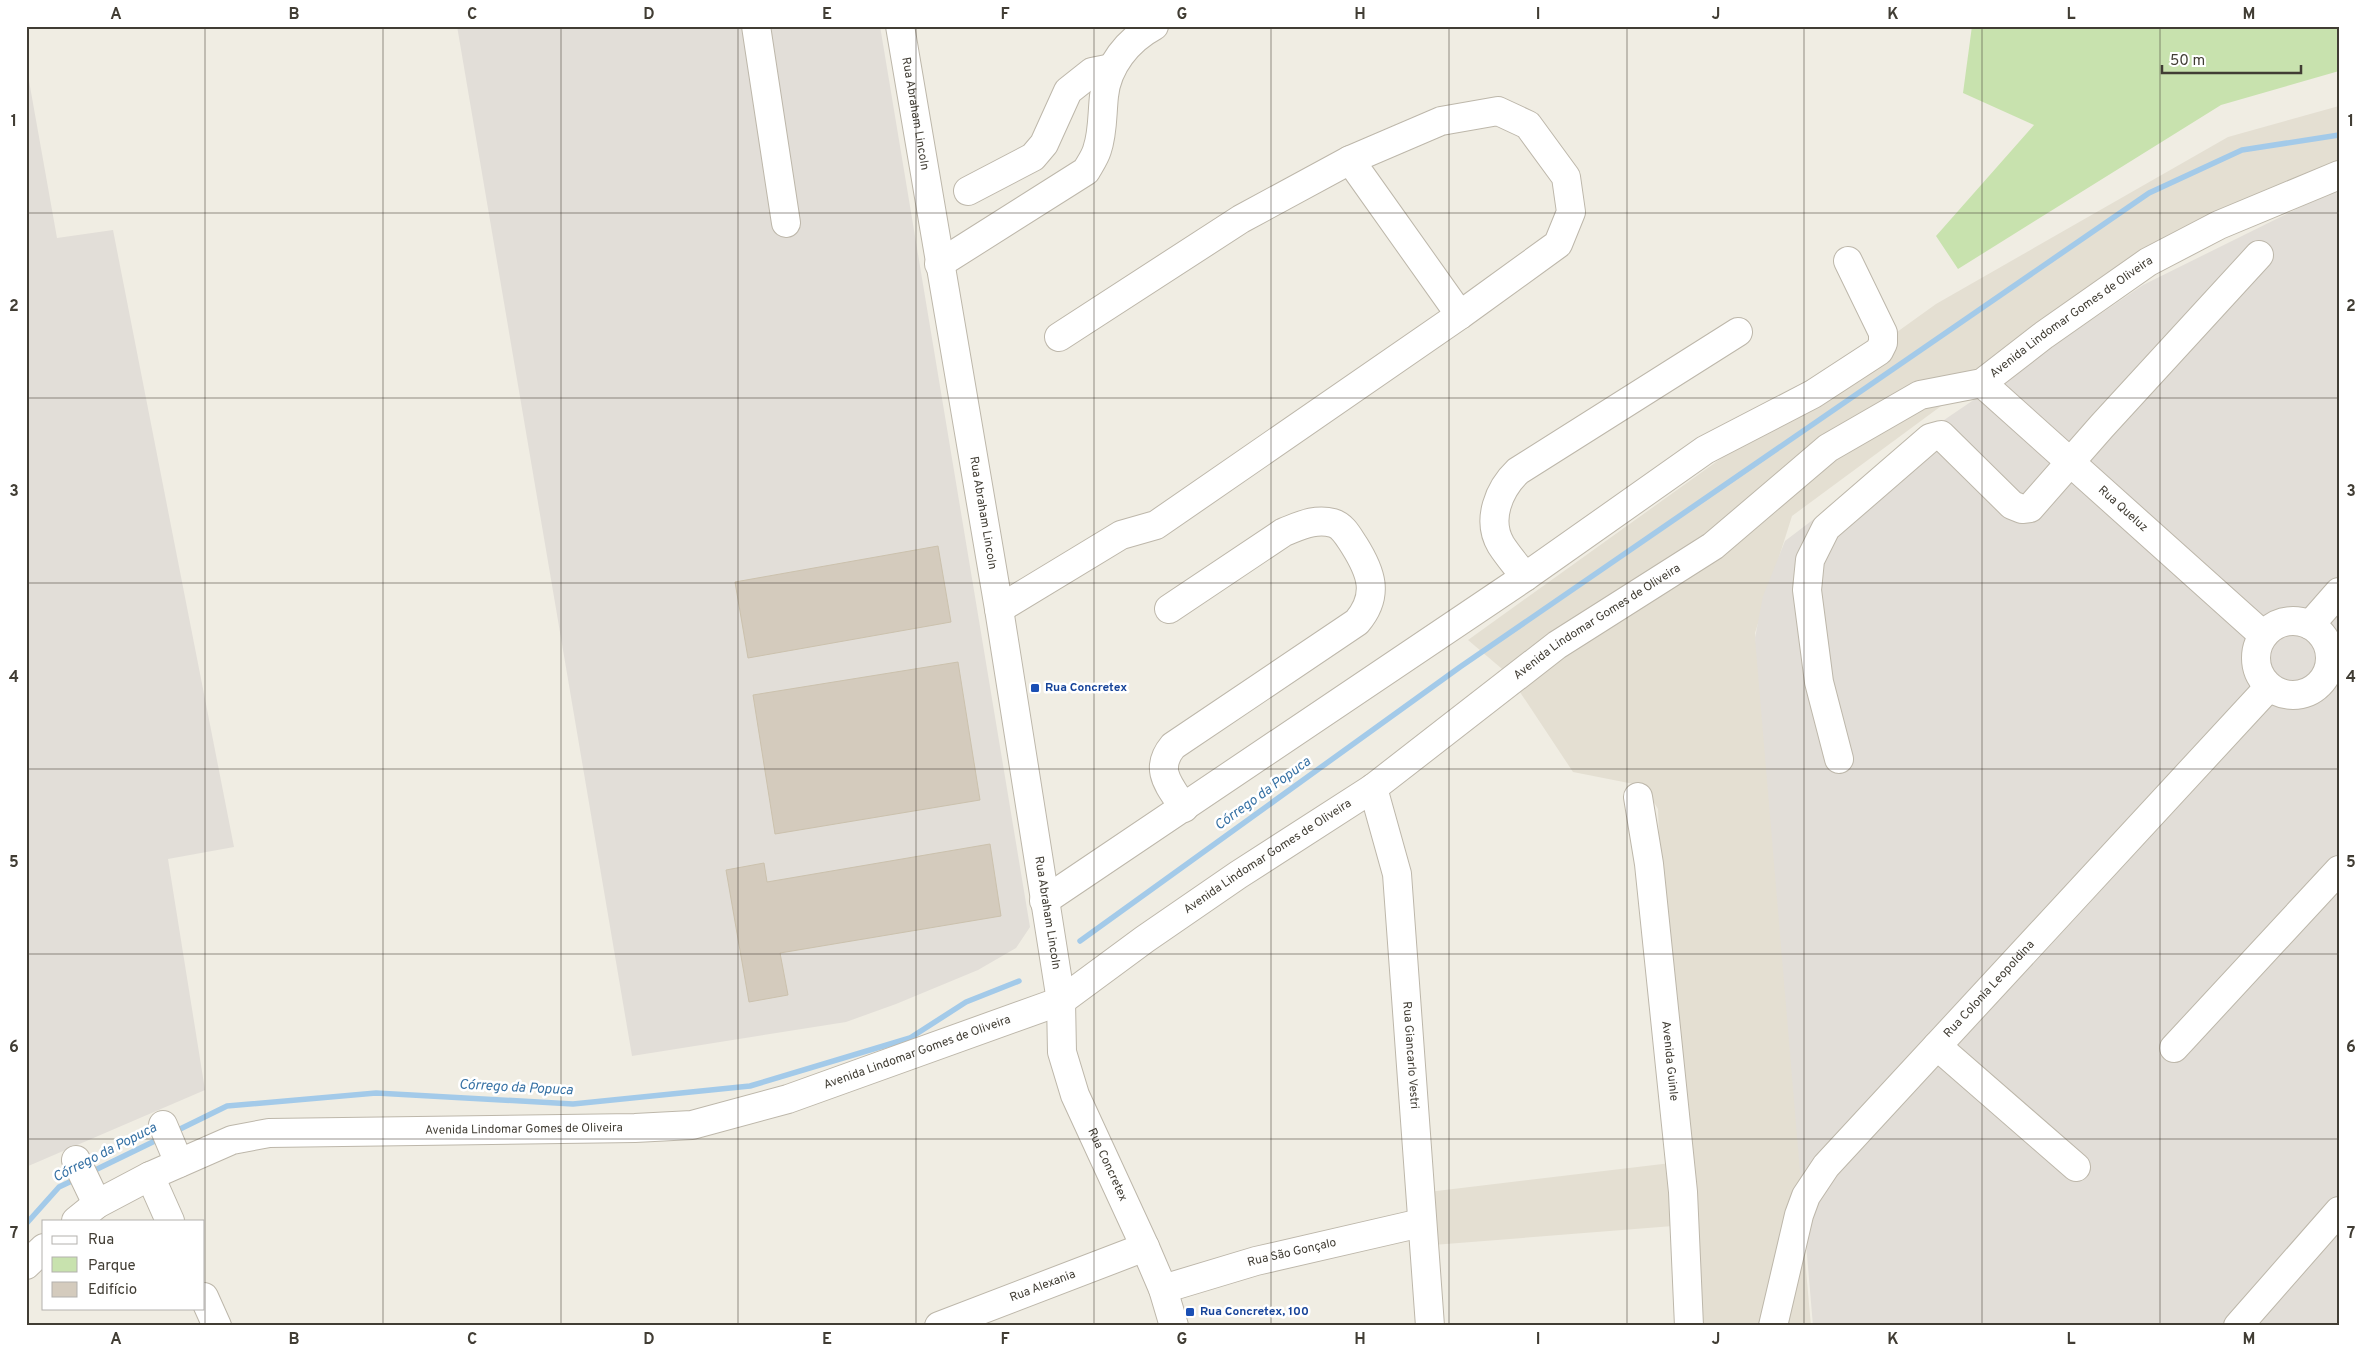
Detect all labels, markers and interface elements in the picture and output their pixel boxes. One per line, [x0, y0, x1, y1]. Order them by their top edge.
text: A [110, 5, 122, 25]
text: B [288, 5, 300, 25]
text: C [467, 5, 477, 25]
text: D [643, 5, 655, 25]
text: E [822, 5, 832, 25]
text: F [1000, 5, 1010, 25]
text: G [1177, 5, 1187, 25]
text: H [1354, 5, 1366, 25]
text: I [1536, 5, 1540, 25]
text: J [1712, 5, 1720, 25]
text: K [1887, 5, 1899, 25]
text: L [2066, 5, 2076, 25]
text: M [2243, 5, 2255, 25]
scale bar [2162, 42, 2301, 74]
text: 50 m [2170, 52, 2205, 71]
street label: Rua Abraham Lincoln [897, 56, 932, 172]
text: 1 [11, 112, 17, 132]
text: 1 [2348, 112, 2354, 132]
street label: Avenida Lindomar Gomes de Oliveira [1987, 253, 2156, 382]
text: 2 [9, 297, 19, 317]
text: 2 [2346, 297, 2356, 317]
street label: Rua Abraham Lincoln [965, 455, 1000, 571]
text: 3 [9, 482, 19, 502]
text: 3 [2346, 482, 2356, 502]
street label: Rua Queluz [2094, 483, 2151, 536]
street label: Avenida Lindomar Gomes de Oliveira [1511, 560, 1684, 684]
text: 4 [9, 668, 19, 688]
text: 4 [2346, 668, 2356, 688]
place label: Rua Concretex [1045, 680, 1127, 696]
marker: Rua Concretex [1029, 682, 1041, 694]
water label: Córrego da Popuca [1212, 753, 1315, 834]
street label: Avenida Lindomar Gomes de Oliveira [1181, 796, 1355, 918]
text: 5 [9, 853, 19, 873]
text: 5 [2346, 853, 2356, 873]
street label: Rua Abraham Lincoln [1030, 855, 1064, 971]
street label: Rua Colonia Leopoldina [1940, 937, 2038, 1041]
street label: Rua Giancarlo Vestri [1398, 1001, 1422, 1110]
street label: Avenida Lindomar Gomes de Oliveira [821, 1012, 1013, 1094]
street label: Avenida Guinle [1657, 1020, 1682, 1102]
text: 6 [9, 1038, 19, 1058]
text: 6 [2346, 1038, 2356, 1058]
water label: Córrego da Popuca [459, 1077, 574, 1100]
water label: Córrego da Popuca [50, 1119, 160, 1187]
street label: Avenida Lindomar Gomes de Oliveira [425, 1120, 623, 1139]
street label: Rua Concretex [1083, 1126, 1131, 1204]
legend [42, 1220, 205, 1310]
text: 7 [10, 1224, 18, 1244]
text: 7 [2347, 1224, 2355, 1244]
text: Rua [88, 1231, 114, 1250]
street label: Rua São Gonçalo [1246, 1235, 1338, 1271]
text: Parque [88, 1257, 136, 1276]
street label: Rua Alexania [1007, 1266, 1078, 1306]
text: Edifício [88, 1281, 137, 1300]
place label: Rua Concretex, 100 [1200, 1304, 1309, 1320]
marker: Rua Concretex, 100 [1184, 1306, 1196, 1318]
text: A [110, 1330, 122, 1350]
text: B [288, 1330, 300, 1350]
text: C [467, 1330, 477, 1350]
text: D [643, 1330, 655, 1350]
text: E [822, 1330, 832, 1350]
text: F [1000, 1330, 1010, 1350]
text: G [1177, 1330, 1187, 1350]
text: H [1354, 1330, 1366, 1350]
text: I [1536, 1330, 1540, 1350]
text: J [1712, 1330, 1720, 1350]
text: K [1887, 1330, 1899, 1350]
text: L [2066, 1330, 2076, 1350]
text: M [2243, 1330, 2255, 1350]

